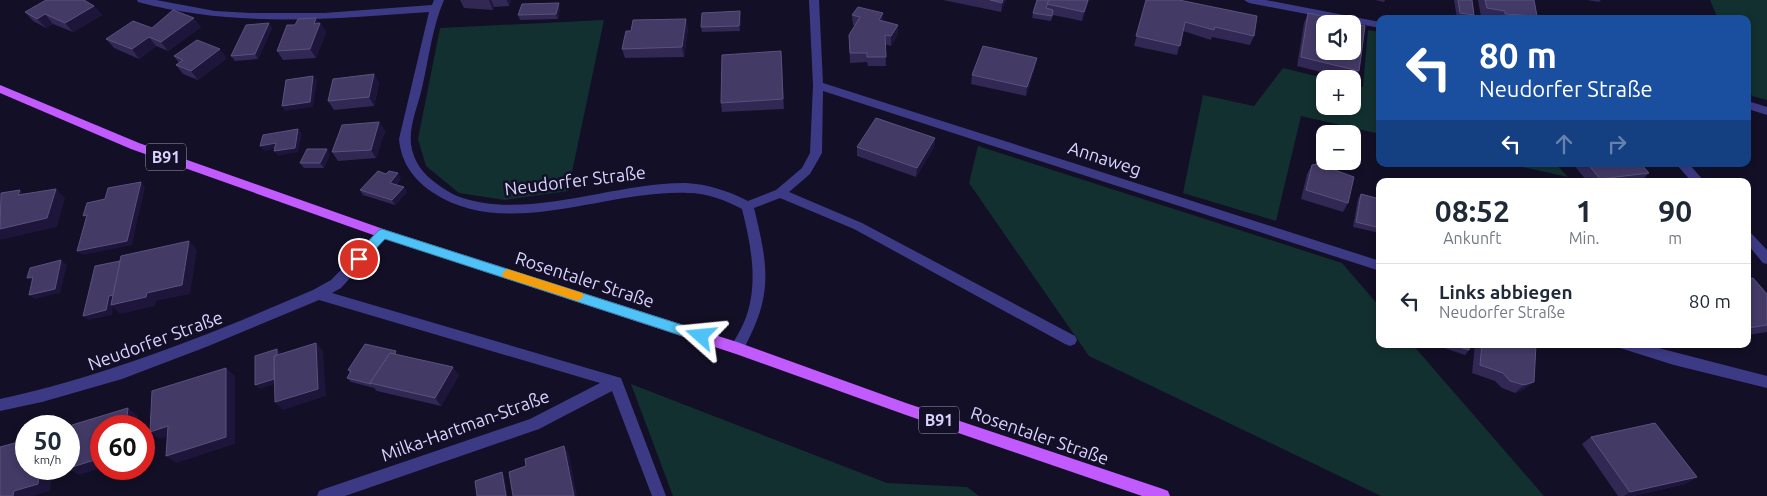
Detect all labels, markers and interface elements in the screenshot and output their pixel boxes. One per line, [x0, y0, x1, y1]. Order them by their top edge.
map controls [1316, 15, 1361, 170]
button: sound [1316, 15, 1361, 60]
icon: left [1396, 35, 1461, 100]
text: 80 m [1479, 35, 1557, 75]
button: + [1316, 70, 1361, 115]
text: Neudorfer Straße [1479, 76, 1653, 101]
button: − [1316, 125, 1361, 170]
icon: left [1497, 130, 1525, 158]
icon: ahead [1550, 130, 1578, 158]
icon: right [1603, 130, 1631, 158]
street label: Annaweg [1066, 137, 1144, 179]
road number: B91 [146, 144, 186, 170]
street label: Neudorfer Straße [503, 161, 647, 199]
text: 08:52 [1435, 194, 1510, 228]
text: 1 [1576, 194, 1593, 228]
text: 90 [1658, 194, 1692, 228]
text: Ankunft [1443, 229, 1501, 247]
text: Min. [1569, 229, 1600, 247]
text: m [1668, 229, 1682, 247]
pin [338, 238, 380, 280]
icon: arrive [345, 245, 373, 273]
street label: Rosentaler Straße [513, 247, 657, 311]
text: Links abbiegen [1439, 281, 1573, 303]
icon: left [1396, 287, 1424, 315]
text: 80 m [1689, 290, 1731, 312]
text: Neudorfer Straße [1439, 303, 1565, 321]
street label: Neudorfer Straße [85, 306, 225, 374]
position arrow [674, 309, 726, 361]
street label: Milka-Hartman-Straße [378, 385, 552, 465]
street label: Rosentaler Straße [968, 402, 1112, 468]
road number: B91 [919, 406, 959, 434]
speed limit sign: 60 [90, 415, 155, 480]
text: 50 [33, 427, 62, 455]
text: km/h [34, 453, 61, 466]

